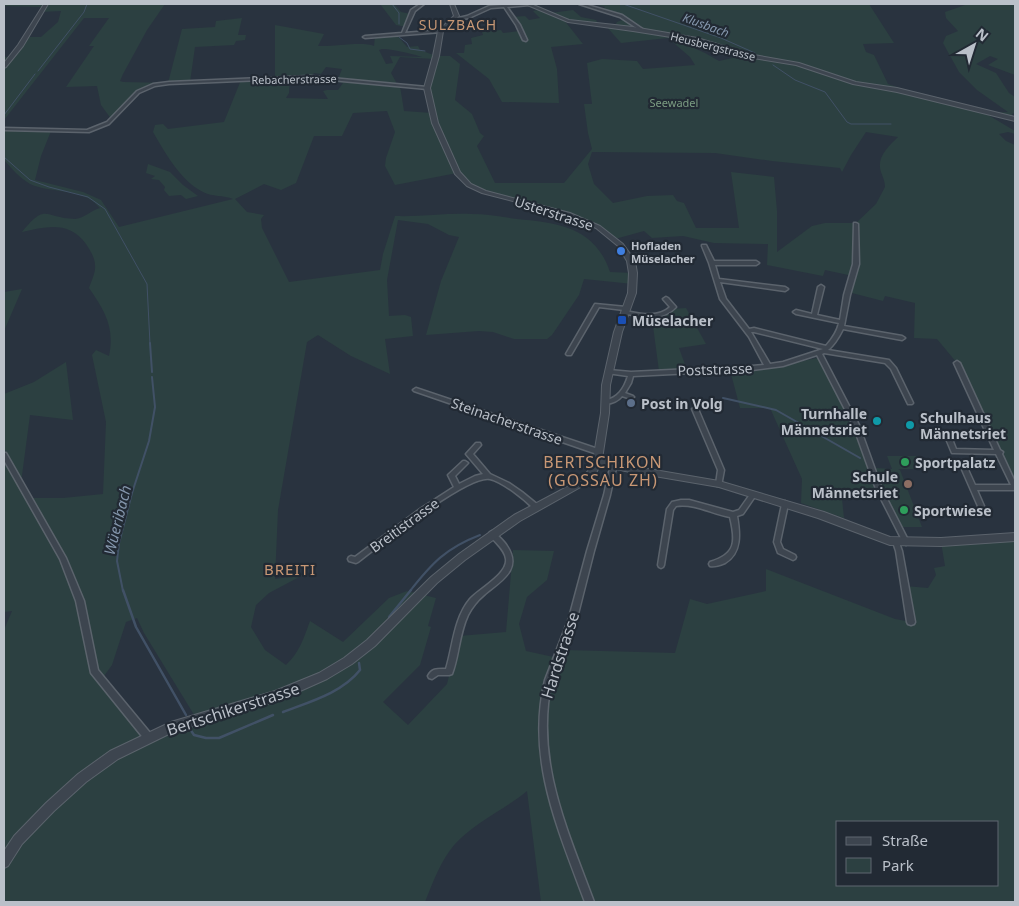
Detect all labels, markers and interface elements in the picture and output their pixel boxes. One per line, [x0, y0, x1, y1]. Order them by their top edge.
water label: Klusbach [680, 9, 732, 41]
district label: SULZBACH [419, 15, 497, 34]
north arrow [949, 20, 999, 70]
text: N [972, 24, 993, 45]
street label: Heusbergstrasse [669, 28, 757, 64]
street label: Rebacherstrasse [251, 71, 337, 87]
park label: Seewadel [650, 95, 698, 110]
street label: Usterstrasse [512, 191, 596, 235]
place label: Hofladen Müselacher [631, 238, 695, 266]
marker: Hofladen Müselacher [615, 245, 627, 257]
place label: Müselacher [632, 311, 714, 330]
marker: Müselacher [616, 314, 628, 326]
street label: Poststrasse [677, 358, 753, 380]
street label: Steinacherstrasse [449, 393, 565, 449]
place label: Post in Volg [641, 394, 723, 413]
marker: Post in Volg [625, 397, 637, 409]
place label: Turnhalle Männetsriet [781, 404, 867, 439]
place label: Schulhaus Männetsriet [920, 408, 1006, 443]
marker: Turnhalle Männetsriet [871, 415, 883, 427]
marker: Schulhaus Männetsriet [904, 419, 916, 431]
district label: BERTSCHIKON (GOSSAU ZH) [543, 451, 663, 491]
place label: Sportpalatz [915, 453, 996, 472]
marker: Sportpalatz [899, 456, 911, 468]
place label: Schule Männetsriet [812, 467, 898, 502]
marker: Schule Männetsriet [902, 478, 914, 490]
water label: Wüeribach [99, 483, 135, 557]
street label: Breitistrasse [366, 493, 443, 557]
place label: Sportwiese [914, 501, 992, 520]
marker: Sportwiese [898, 504, 910, 516]
district label: BREITI [264, 559, 316, 579]
street label: Hardstrasse [536, 609, 584, 701]
street label: Bertschikerstrasse [164, 677, 302, 741]
legend [836, 821, 999, 886]
text: Straße [882, 830, 928, 850]
text: Park [882, 855, 914, 875]

